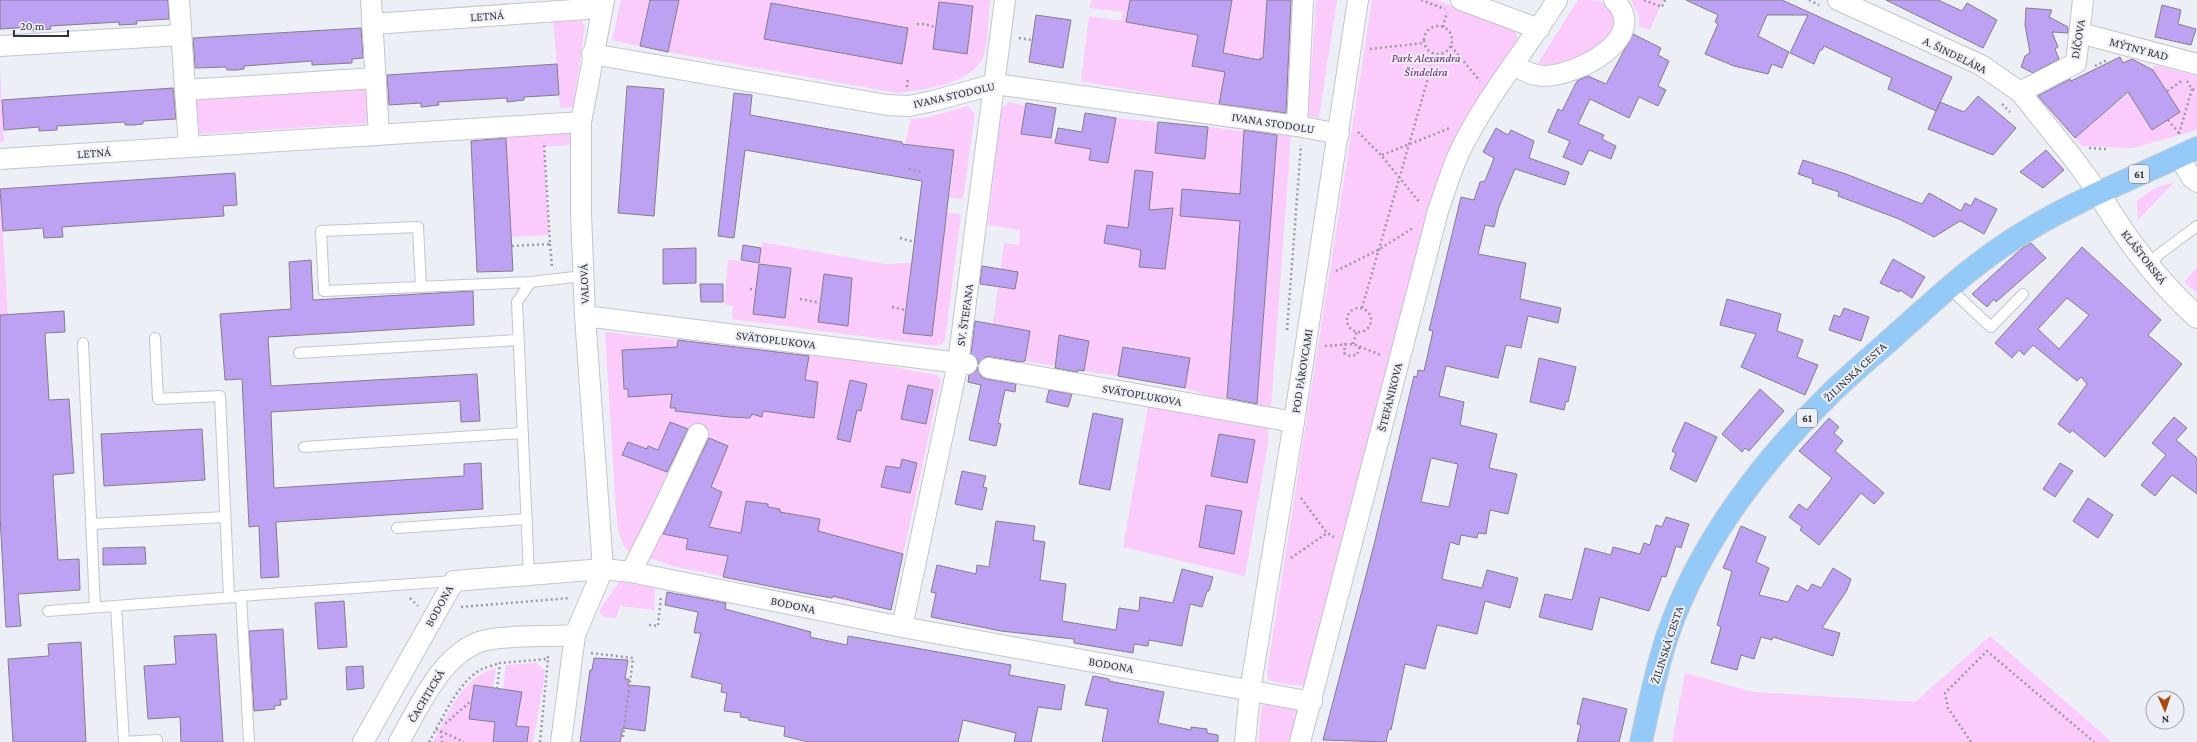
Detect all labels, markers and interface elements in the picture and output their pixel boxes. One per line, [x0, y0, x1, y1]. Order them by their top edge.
street label: LETNÁ [470, 8, 504, 24]
scale bar [14, 12, 68, 38]
street label: DÍČOVA [2068, 18, 2088, 60]
text: 20 m [20, 19, 45, 33]
street label: A. ŠINDELÁRA [1921, 33, 1989, 77]
street label: MÝTNY RAD [2108, 34, 2170, 64]
park label: Park Alexandra Šindelára [1391, 51, 1461, 79]
street label: IVANA STODOLU [912, 79, 996, 111]
street label: IVANA STODOLU [1231, 110, 1316, 136]
street label: LETNÁ [77, 145, 111, 161]
road number: 61 [2129, 165, 2149, 183]
street label: KLÁŠTORSKÁ [2118, 227, 2170, 287]
street label: VALOVÁ [576, 263, 592, 304]
street label: SV. ŠTEFANA [954, 283, 976, 347]
street label: POD PÁROVCAMI [1288, 327, 1316, 414]
street label: SVÄTOPLUKOVA [735, 328, 817, 352]
street label: ŽILINSKÁ CESTA [1821, 339, 1889, 405]
street label: ŠTEFÁNIKOVA [1375, 361, 1405, 433]
street label: SVÄTOPLUKOVA [1101, 381, 1183, 409]
road number: 61 [1797, 409, 1817, 427]
street label: BODONA [422, 583, 456, 629]
street label: BODONA [769, 593, 817, 617]
street label: ŽILINSKÁ CESTA [1648, 604, 1686, 686]
street label: BODONA [1087, 654, 1135, 676]
street label: ČACHTICKÁ [405, 667, 447, 725]
north arrow [2145, 690, 2185, 730]
text: N [2161, 714, 2170, 726]

